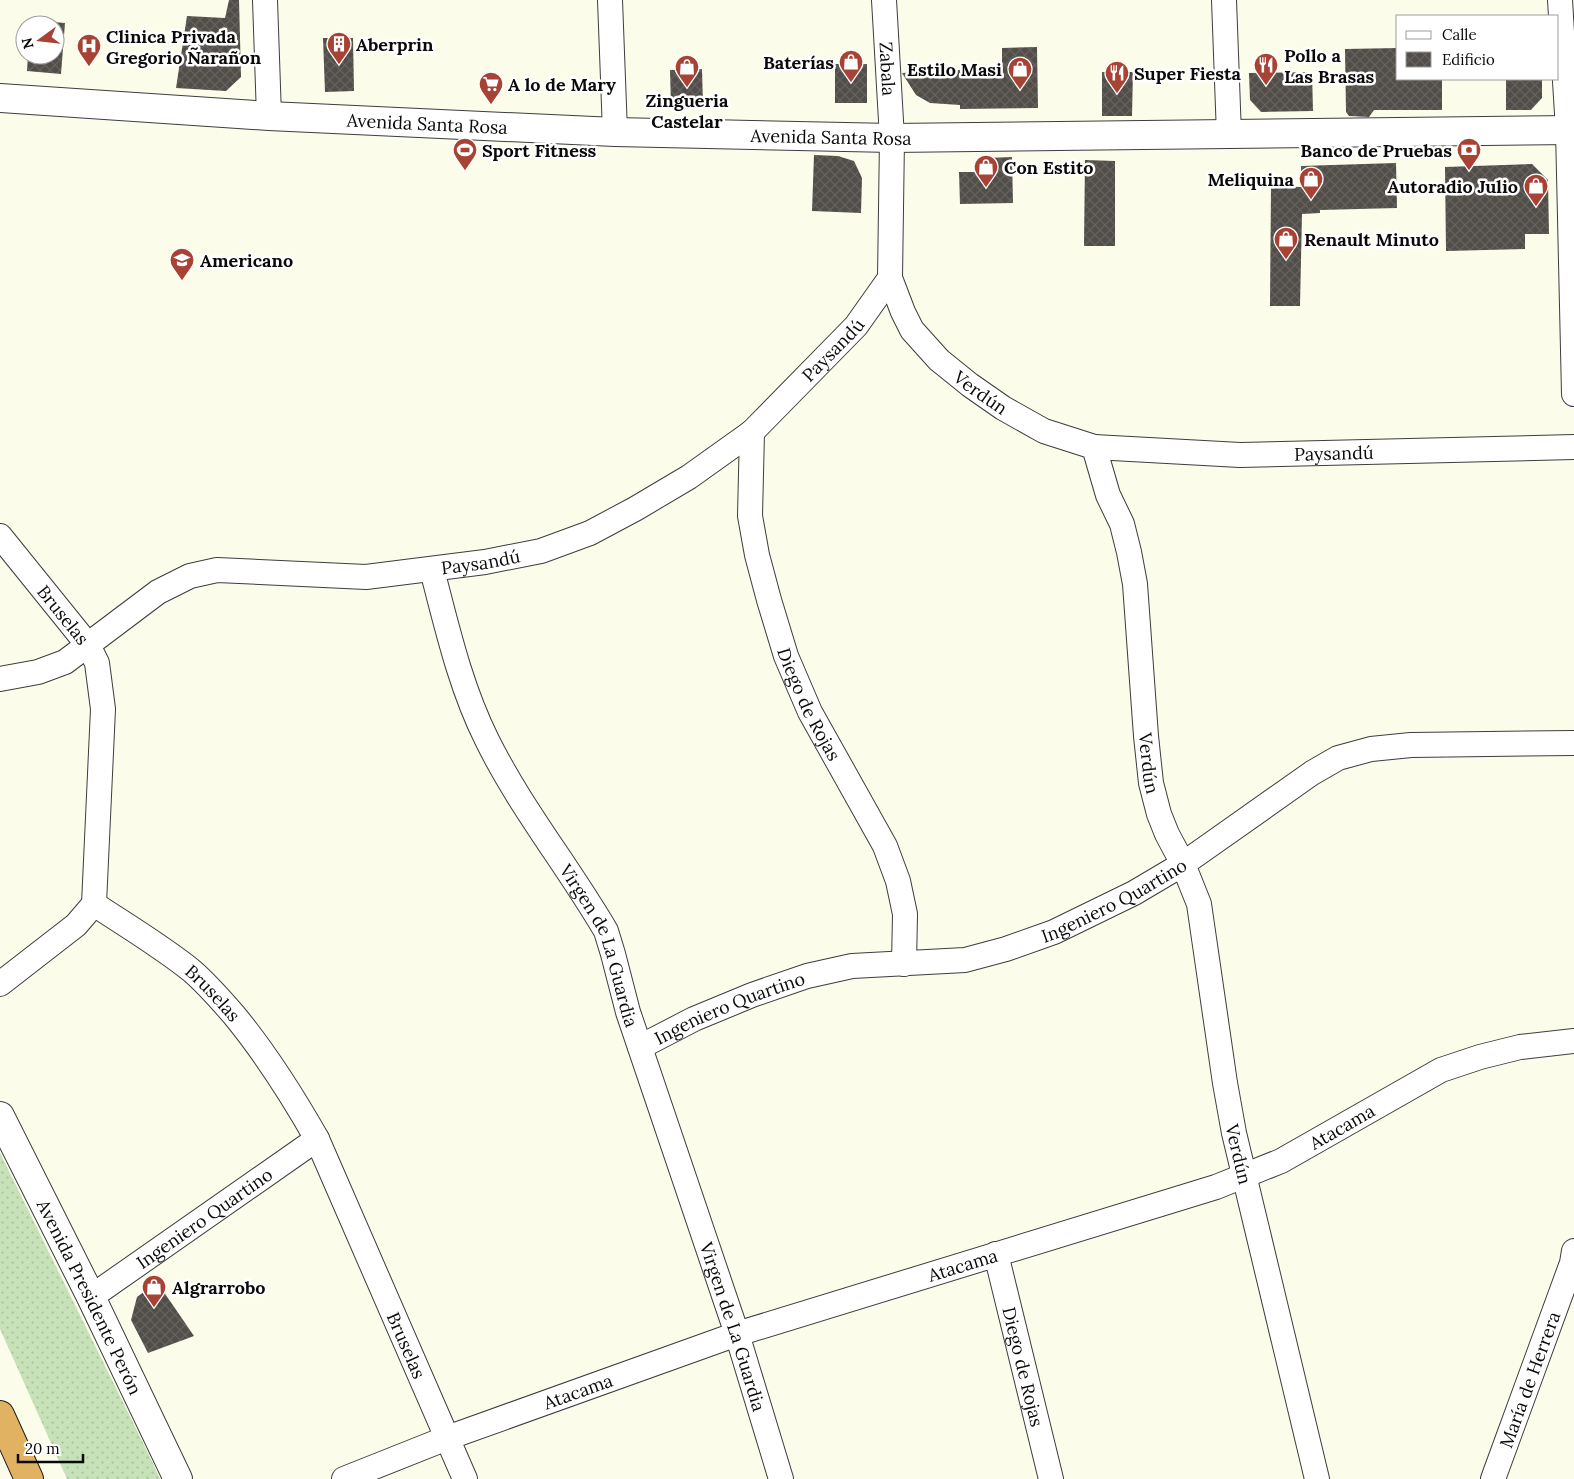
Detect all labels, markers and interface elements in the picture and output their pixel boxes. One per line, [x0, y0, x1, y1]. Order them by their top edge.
north arrow [15, 15, 65, 65]
legend [1396, 15, 1559, 80]
place label: Clinica Privada Gregorio Ñarañon [106, 25, 262, 69]
text: Calle [1442, 25, 1477, 44]
building icon: Aberprin [326, 31, 352, 65]
hospital icon: Clinica Privada Gregorio Ñarañon [76, 33, 102, 67]
place label: Aberprin [356, 33, 434, 56]
text: N [17, 36, 38, 51]
street label: Zabala [875, 41, 901, 97]
place label: Pollo a Las Brasas [1284, 44, 1375, 88]
shop icon: Baterías [838, 49, 864, 83]
text: Edificio [1442, 50, 1495, 69]
place label: Baterías [763, 51, 834, 74]
restaurant icon: Pollo a Las Brasas [1253, 52, 1279, 86]
shop icon: Zingueria Castelar [674, 54, 700, 88]
shop icon: Estilo Masi [1007, 56, 1033, 90]
place label: Estilo Masi [907, 58, 1002, 81]
restaurant icon: Super Fiesta [1104, 60, 1130, 94]
place label: Super Fiesta [1134, 62, 1241, 85]
supermarket icon: A lo de Mary [478, 71, 504, 105]
place label: A lo de Mary [508, 73, 616, 96]
place label: Zingueria Castelar [646, 89, 729, 133]
street label: Avenida Santa Rosa [345, 108, 508, 139]
street label: Avenida Santa Rosa [749, 123, 912, 150]
sports icon: Sport Fitness [452, 137, 478, 171]
bank icon: Banco de Pruebas [1456, 137, 1482, 171]
place label: Sport Fitness [482, 139, 597, 162]
place label: Banco de Pruebas [1300, 139, 1452, 162]
shop icon: Con Estito [973, 154, 999, 188]
place label: Con Estito [1004, 156, 1094, 179]
shop icon: Meliquina [1298, 166, 1324, 200]
place label: Meliquina [1207, 168, 1295, 191]
shop icon: Autoradio Julio [1523, 173, 1549, 207]
place label: Autoradio Julio [1388, 175, 1518, 198]
shop icon: Renault Minuto [1273, 226, 1299, 260]
place label: Renault Minuto [1304, 228, 1439, 251]
school or university icon: Americano [169, 247, 195, 281]
place label: Americano [200, 249, 293, 272]
street label: Paysandú [797, 314, 869, 386]
street label: Verdún [948, 364, 1012, 419]
street label: Paysandú [1294, 440, 1374, 465]
street label: Paysandú [440, 544, 522, 579]
street label: Bruselas [32, 580, 94, 649]
street label: Diego de Rojas [773, 645, 846, 764]
street label: Verdún [1134, 731, 1165, 796]
street label: Ingeniero Quartino [1038, 853, 1191, 947]
street label: Virgen de La Guardia [554, 859, 644, 1030]
street label: Bruselas [181, 959, 246, 1026]
street label: Ingeniero Quartino [650, 966, 808, 1049]
street label: Atacama [1304, 1099, 1379, 1155]
street label: Verdún [1221, 1121, 1257, 1186]
street label: Ingeniero Quartino [132, 1162, 277, 1273]
street label: Avenida Presidente Perón [32, 1195, 147, 1398]
street label: Virgen de La Guardia [695, 1238, 771, 1414]
street label: Atacama [924, 1243, 1000, 1287]
shop icon: Algrarrobo [141, 1274, 167, 1308]
place label: Algrarrobo [172, 1276, 265, 1299]
street label: Diego de Rojas [998, 1304, 1049, 1429]
street label: Bruselas [382, 1308, 431, 1382]
street label: María de Herrera [1494, 1308, 1565, 1451]
street label: Atacama [539, 1368, 616, 1414]
scale bar [18, 1432, 82, 1464]
text: 20 m [25, 1439, 60, 1458]

